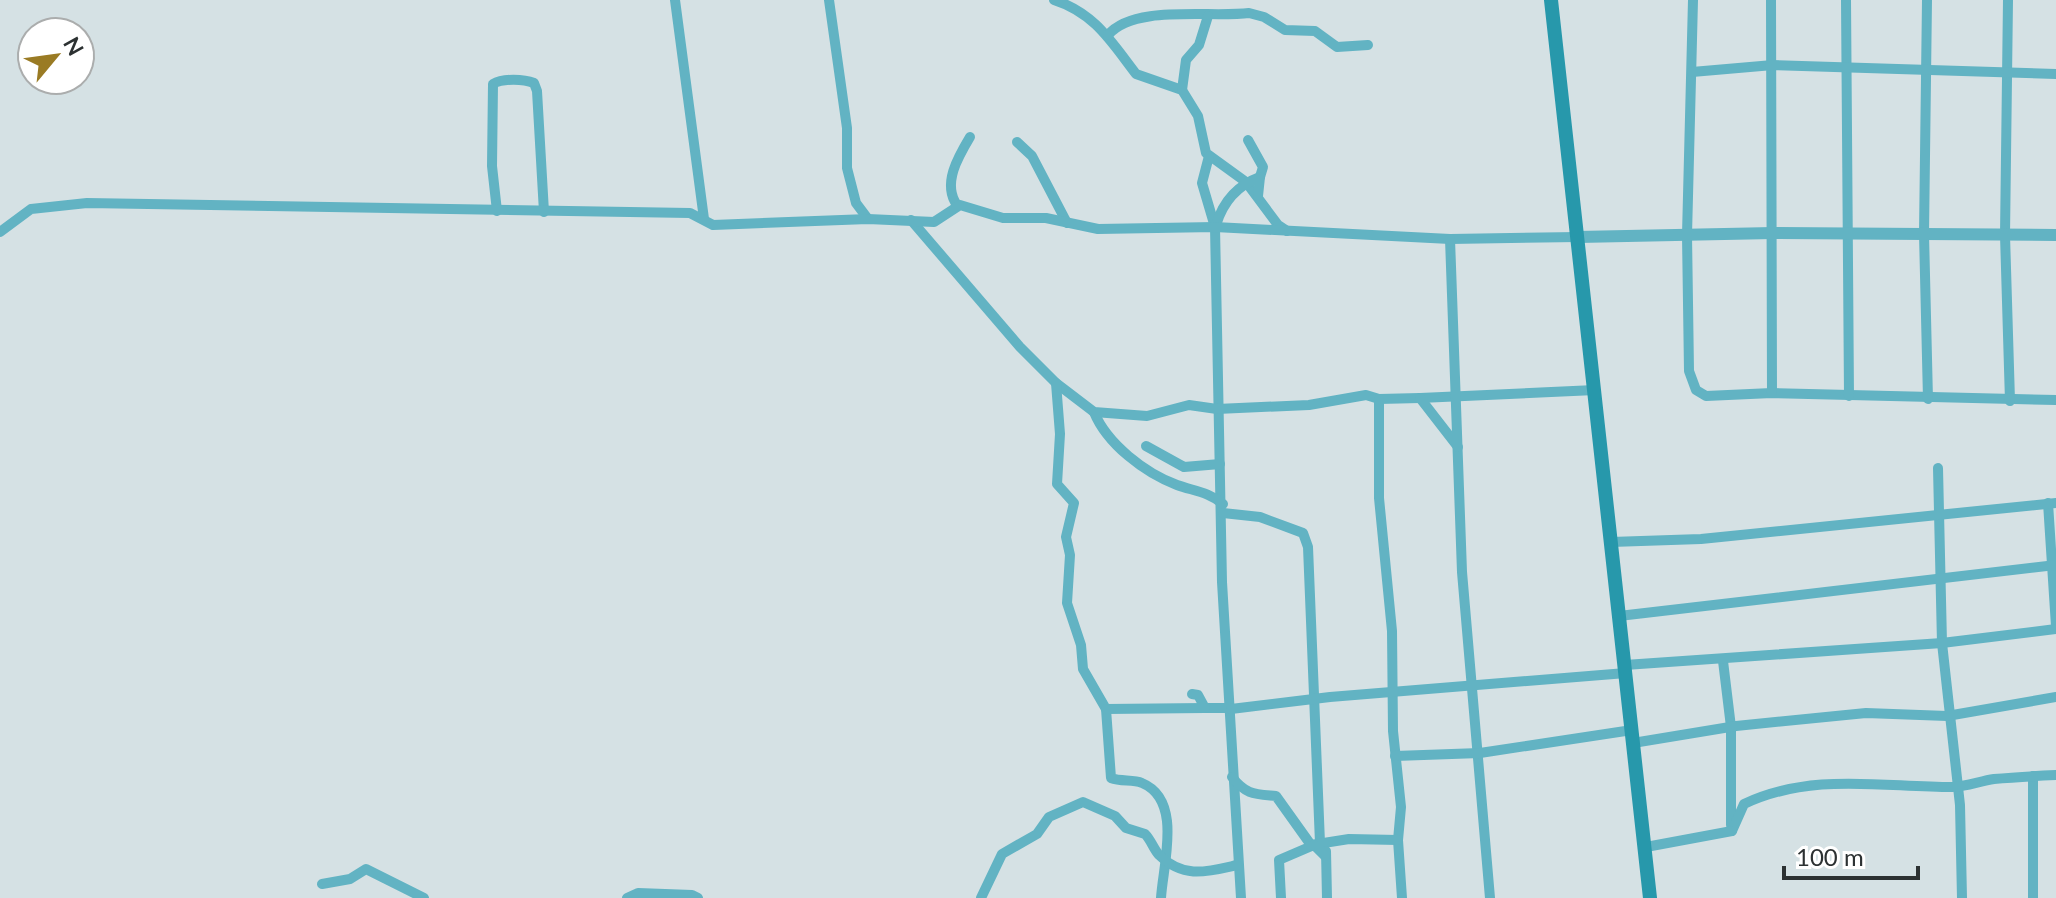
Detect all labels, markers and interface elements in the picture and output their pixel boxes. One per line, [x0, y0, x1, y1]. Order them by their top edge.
north arrow [16, 16, 96, 96]
text: N [58, 32, 90, 60]
scale bar [1784, 830, 1918, 880]
text: 100 m [1796, 842, 1864, 871]

